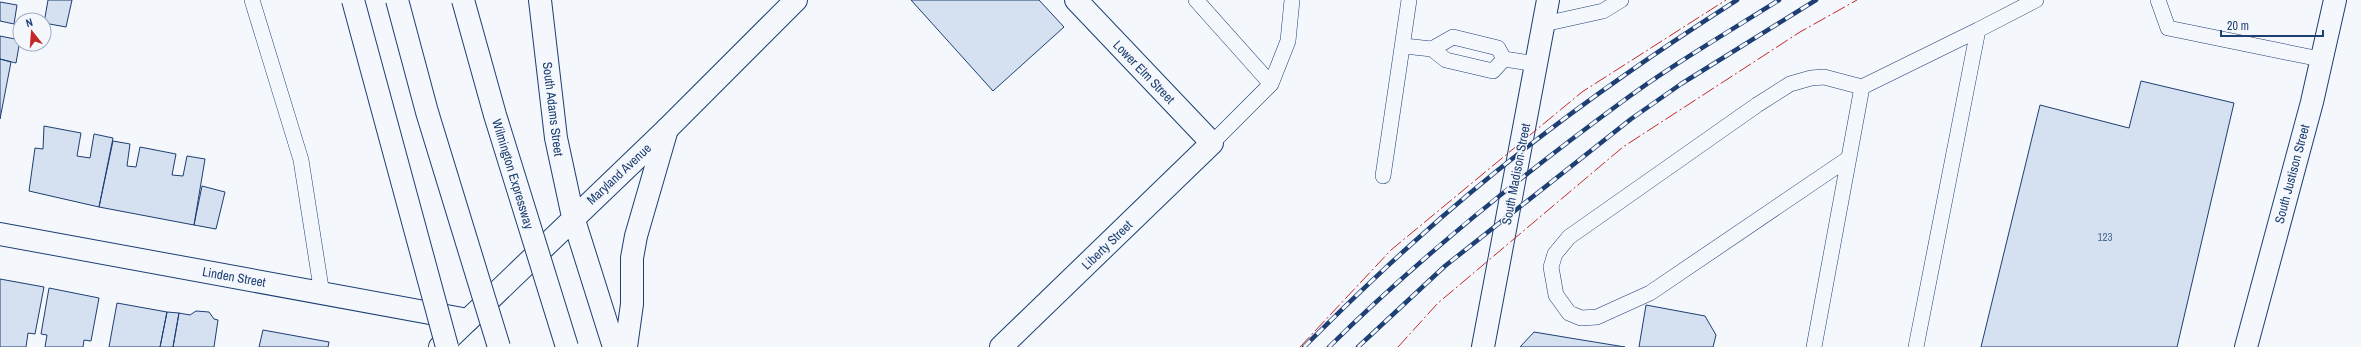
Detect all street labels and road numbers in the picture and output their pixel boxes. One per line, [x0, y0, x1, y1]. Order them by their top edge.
street label: Lower Elm Street [1109, 37, 1179, 107]
street label: South Adams Street [539, 61, 567, 157]
street label: Wilmington Expressway [488, 117, 538, 232]
street label: South Madison Street [1498, 122, 1534, 226]
street label: South Justison Street [2271, 123, 2313, 225]
street label: Maryland Avenue [583, 140, 655, 208]
street label: Liberty Street [1078, 217, 1136, 273]
street label: Linden Street [201, 263, 267, 291]

